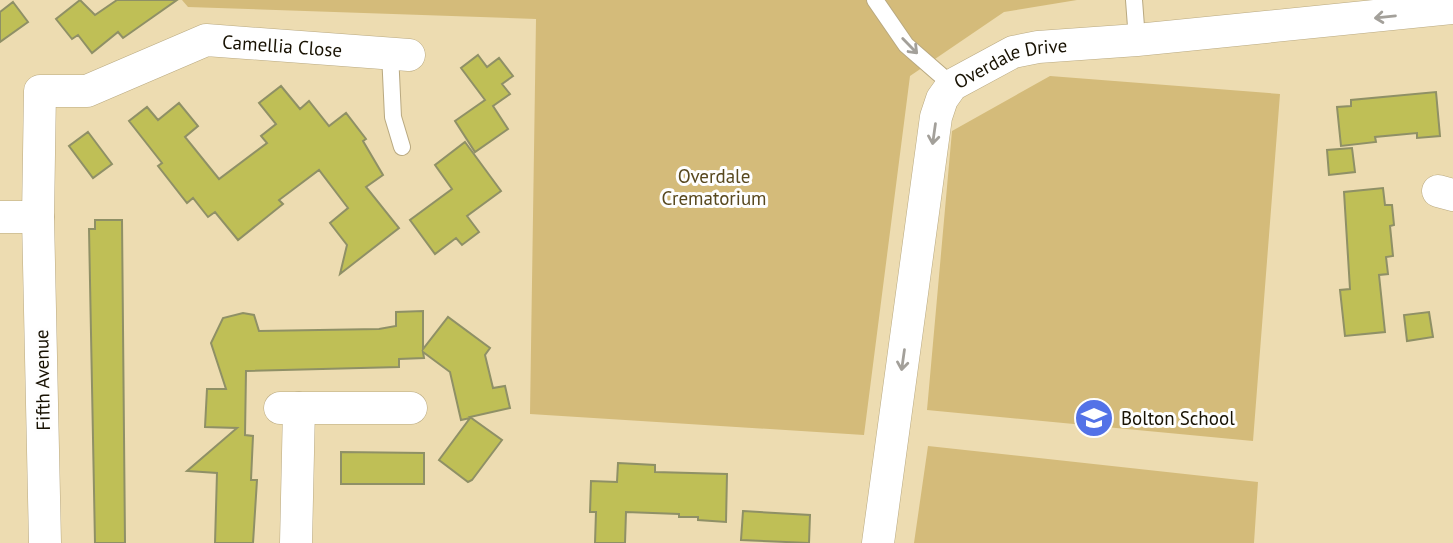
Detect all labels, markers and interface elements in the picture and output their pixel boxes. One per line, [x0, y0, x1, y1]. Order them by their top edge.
one-way arrow [1374, 10, 1397, 23]
street label: Camellia Close [221, 29, 343, 62]
street label: Overdale Drive [950, 33, 1068, 94]
one-way arrow [901, 37, 918, 54]
one-way arrow [927, 122, 940, 145]
park label: Overdale Crematorium [661, 164, 767, 210]
street label: Fifth Avenue [29, 329, 55, 431]
one-way arrow [896, 348, 909, 370]
school or university icon: Bolton School [1073, 397, 1115, 439]
place label: Bolton School [1121, 406, 1235, 430]

